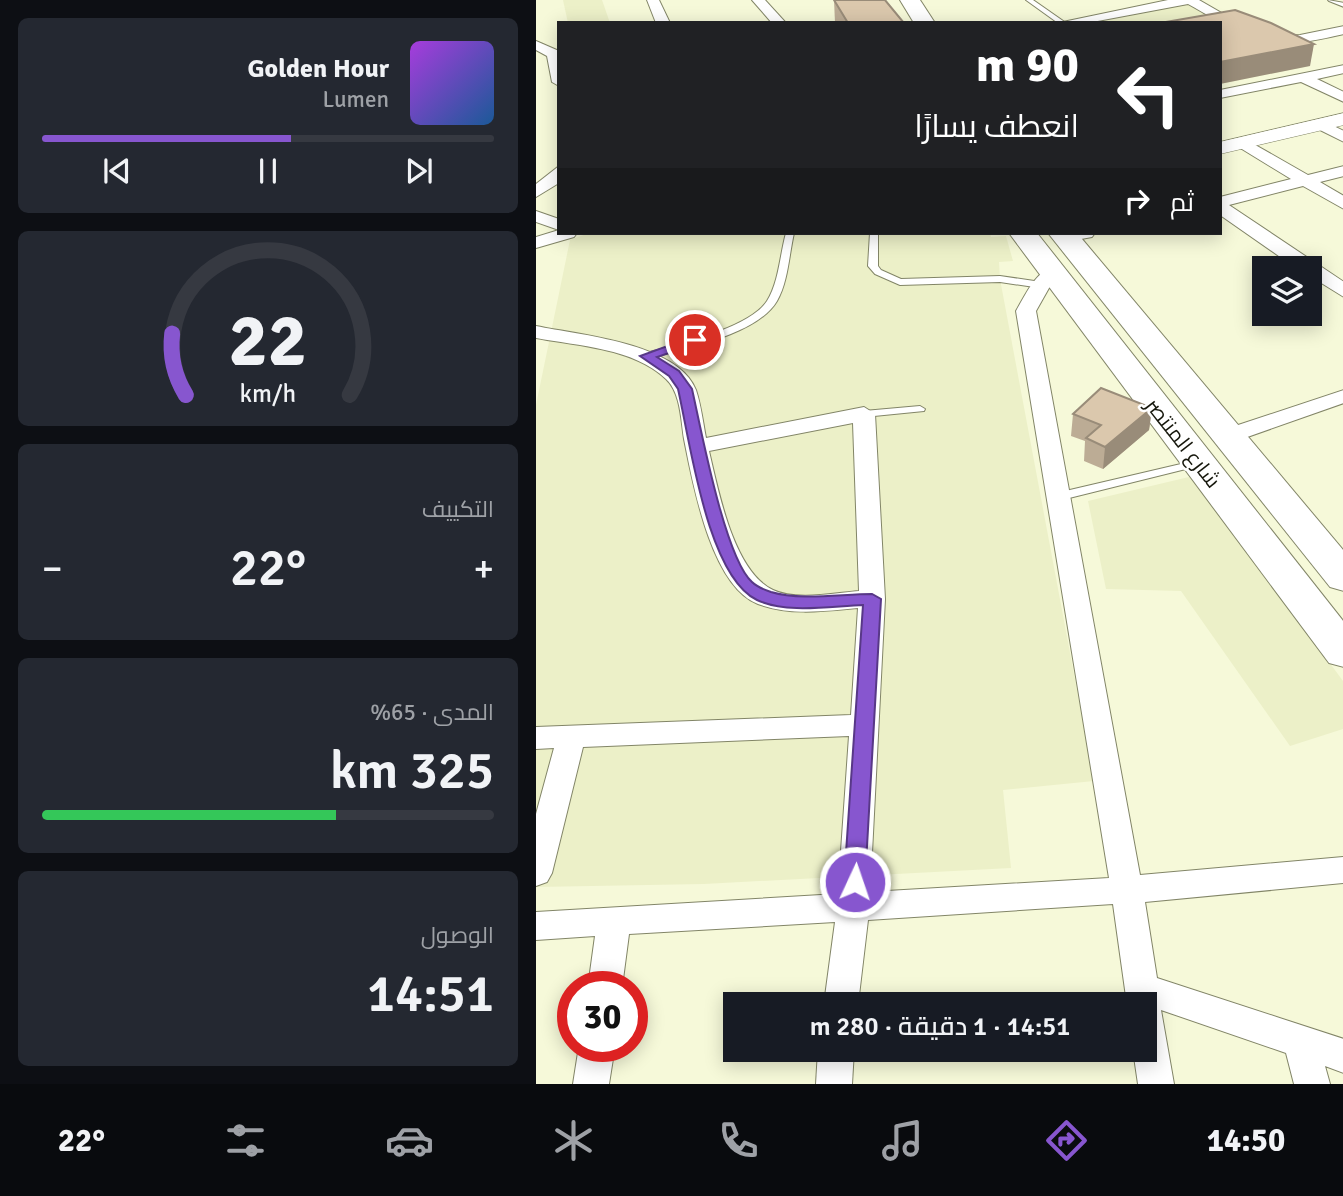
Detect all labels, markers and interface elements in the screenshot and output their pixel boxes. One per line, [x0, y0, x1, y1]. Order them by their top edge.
text: 90 m [976, 35, 1079, 95]
icon: left [1103, 49, 1194, 140]
text: Golden Hour [248, 53, 389, 85]
text: Lumen [323, 85, 389, 114]
text: انعطف يسارًا [914, 107, 1079, 146]
icon: previous [98, 152, 136, 190]
icon: pause [249, 152, 287, 190]
icon: next [400, 152, 438, 190]
icon: right [1118, 182, 1156, 220]
text: ثم [1170, 187, 1194, 219]
map controls [1252, 256, 1322, 326]
button: layers [1252, 256, 1322, 326]
text: 22 [229, 297, 307, 386]
pin [665, 310, 725, 370]
icon: arrive [676, 321, 714, 359]
text: km/h [240, 378, 296, 409]
street label: شارع المنتصر [1138, 392, 1226, 494]
text: التكييف [422, 495, 494, 524]
text: 22° [230, 536, 306, 600]
text: − [42, 545, 63, 592]
text: + [473, 545, 494, 592]
text: المدى · 65% [370, 698, 494, 727]
text: 325 km [330, 739, 494, 803]
position arrow [818, 845, 892, 919]
text: الوصول [421, 921, 494, 950]
text: 14:51 [367, 962, 494, 1026]
speed limit sign: 30 [557, 971, 648, 1062]
text: 14:51 · 1 دقيقة · 280 m [810, 1011, 1070, 1043]
icon: filters [221, 1116, 270, 1165]
icon: car [385, 1116, 434, 1165]
icon: climate [549, 1116, 598, 1165]
icon: phone [714, 1116, 763, 1165]
icon: music [878, 1116, 927, 1165]
icon: directions [1042, 1116, 1091, 1165]
text: 22° [58, 1121, 105, 1160]
text: 14:50 [1207, 1121, 1285, 1160]

